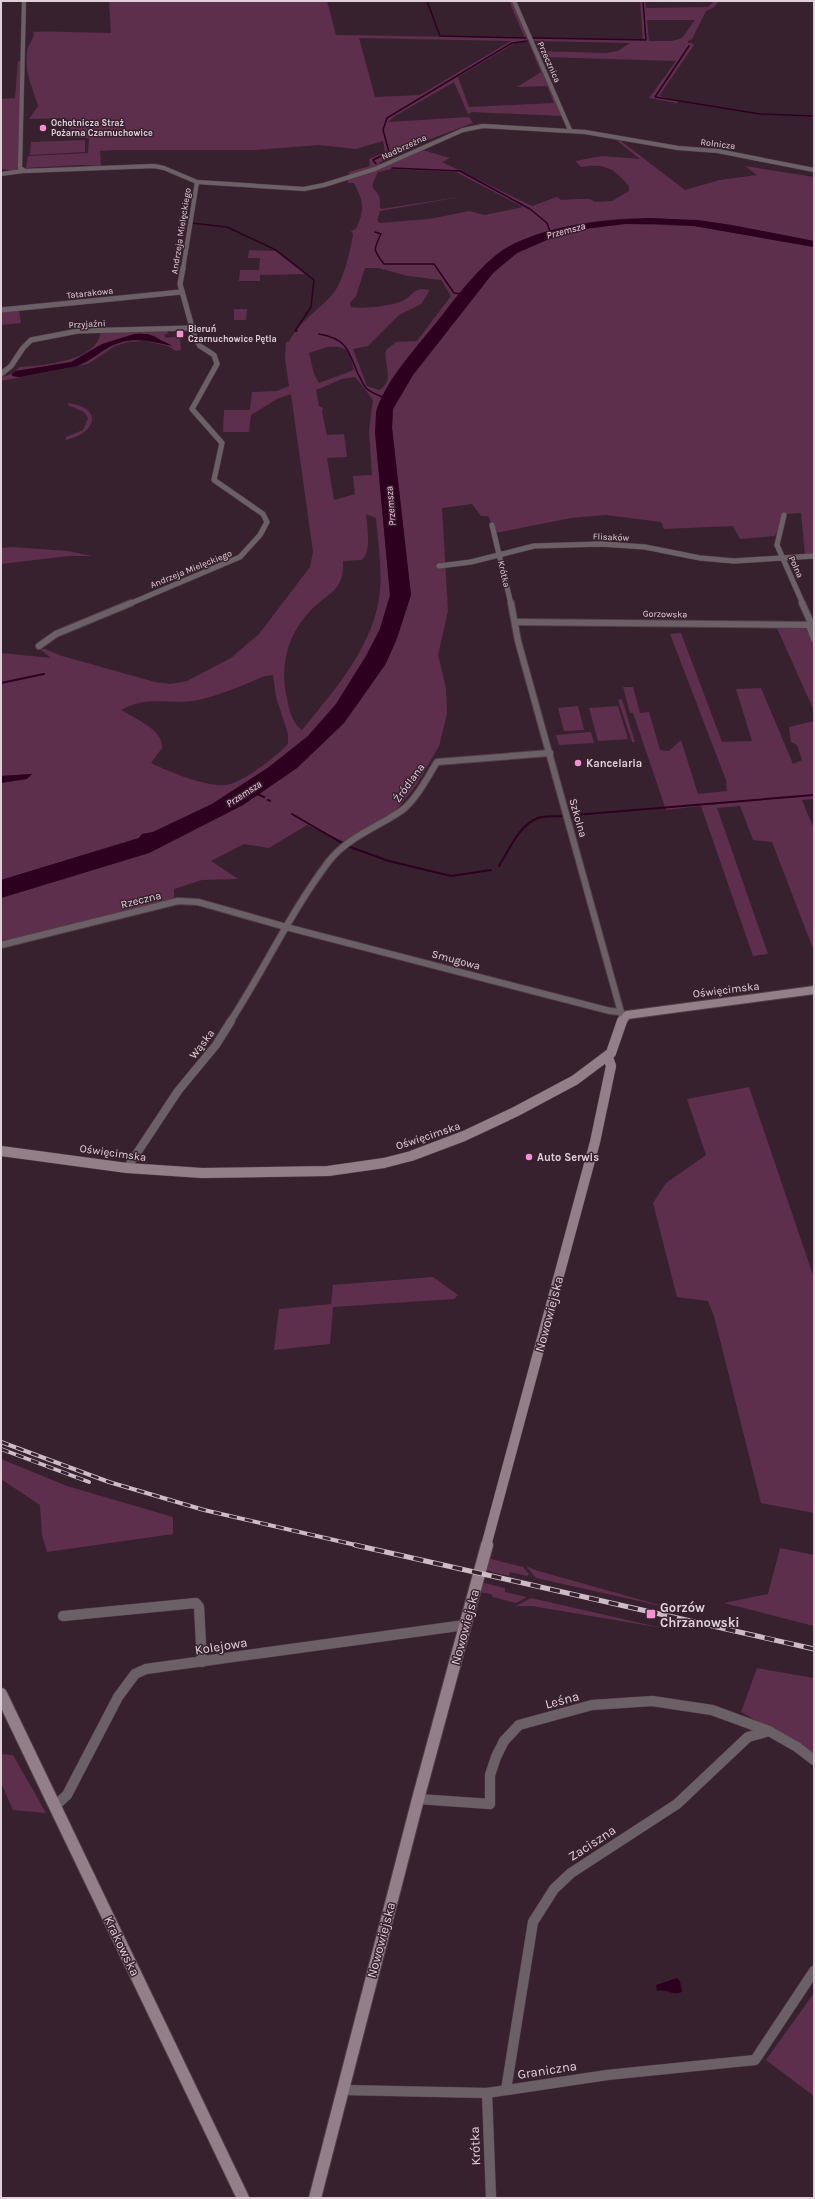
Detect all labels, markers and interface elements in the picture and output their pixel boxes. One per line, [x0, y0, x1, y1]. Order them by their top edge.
street label: Przecznica [536, 40, 562, 84]
place label: Ochotnicza Straż Pożarna Czarnuchowice [51, 118, 153, 138]
marker: Ochotnicza Straż Pożarna Czarnuchowice [38, 123, 48, 133]
street label: Nadbrzeżna [380, 132, 428, 162]
street label: Rolnicza [700, 137, 736, 151]
street label: Andrzeja Mielęckiego [169, 187, 193, 275]
water label: Przemsza [545, 220, 587, 242]
street label: Tatarakowa [66, 286, 114, 300]
street label: Przyjaźni [68, 318, 106, 330]
place label: Bieruń Czarnuchowice Pętla [188, 324, 277, 344]
marker: Bieruń Czarnuchowice Pętla [175, 329, 185, 339]
water label: Przemsza [383, 486, 399, 526]
street label: Flisaków [593, 531, 630, 543]
street label: Andrzeja Mielęckiego [149, 548, 233, 590]
street label: Polna [787, 555, 805, 579]
street label: Krótka [496, 560, 512, 588]
street label: Gorzowska [643, 609, 687, 619]
place label: Kancelaria [586, 757, 642, 770]
marker: Kancelaria [573, 758, 583, 768]
street label: Źródlana [389, 760, 427, 805]
water label: Przemsza [224, 778, 264, 810]
street label: Szkolna [566, 797, 590, 839]
street label: Rzeczna [119, 889, 163, 911]
street label: Smugowa [430, 947, 482, 973]
street label: Oświęcimska [692, 979, 760, 1001]
street label: Wąska [187, 1027, 217, 1061]
street label: Oświęcimska [394, 1119, 462, 1153]
street label: Oświęcimska [79, 1142, 147, 1164]
place label: Auto Serwis [537, 1151, 599, 1164]
marker: Auto Serwis [524, 1152, 534, 1162]
street label: Nowowiejska [532, 1274, 566, 1354]
street label: Nowowiejska [448, 1587, 482, 1667]
place label: Gorzów Chrzanowski [660, 1600, 740, 1630]
marker: Gorzów Chrzanowski [645, 1608, 657, 1620]
street label: Kolejowa [194, 1634, 248, 1658]
street label: Leśna [543, 1688, 581, 1712]
street label: Zaciszna [566, 1822, 618, 1864]
street label: Nowowiejska [364, 1900, 398, 1980]
street label: Krakowska [101, 1914, 143, 1978]
street label: Graniczna [516, 2058, 578, 2082]
street label: Krótka [467, 2126, 483, 2166]

